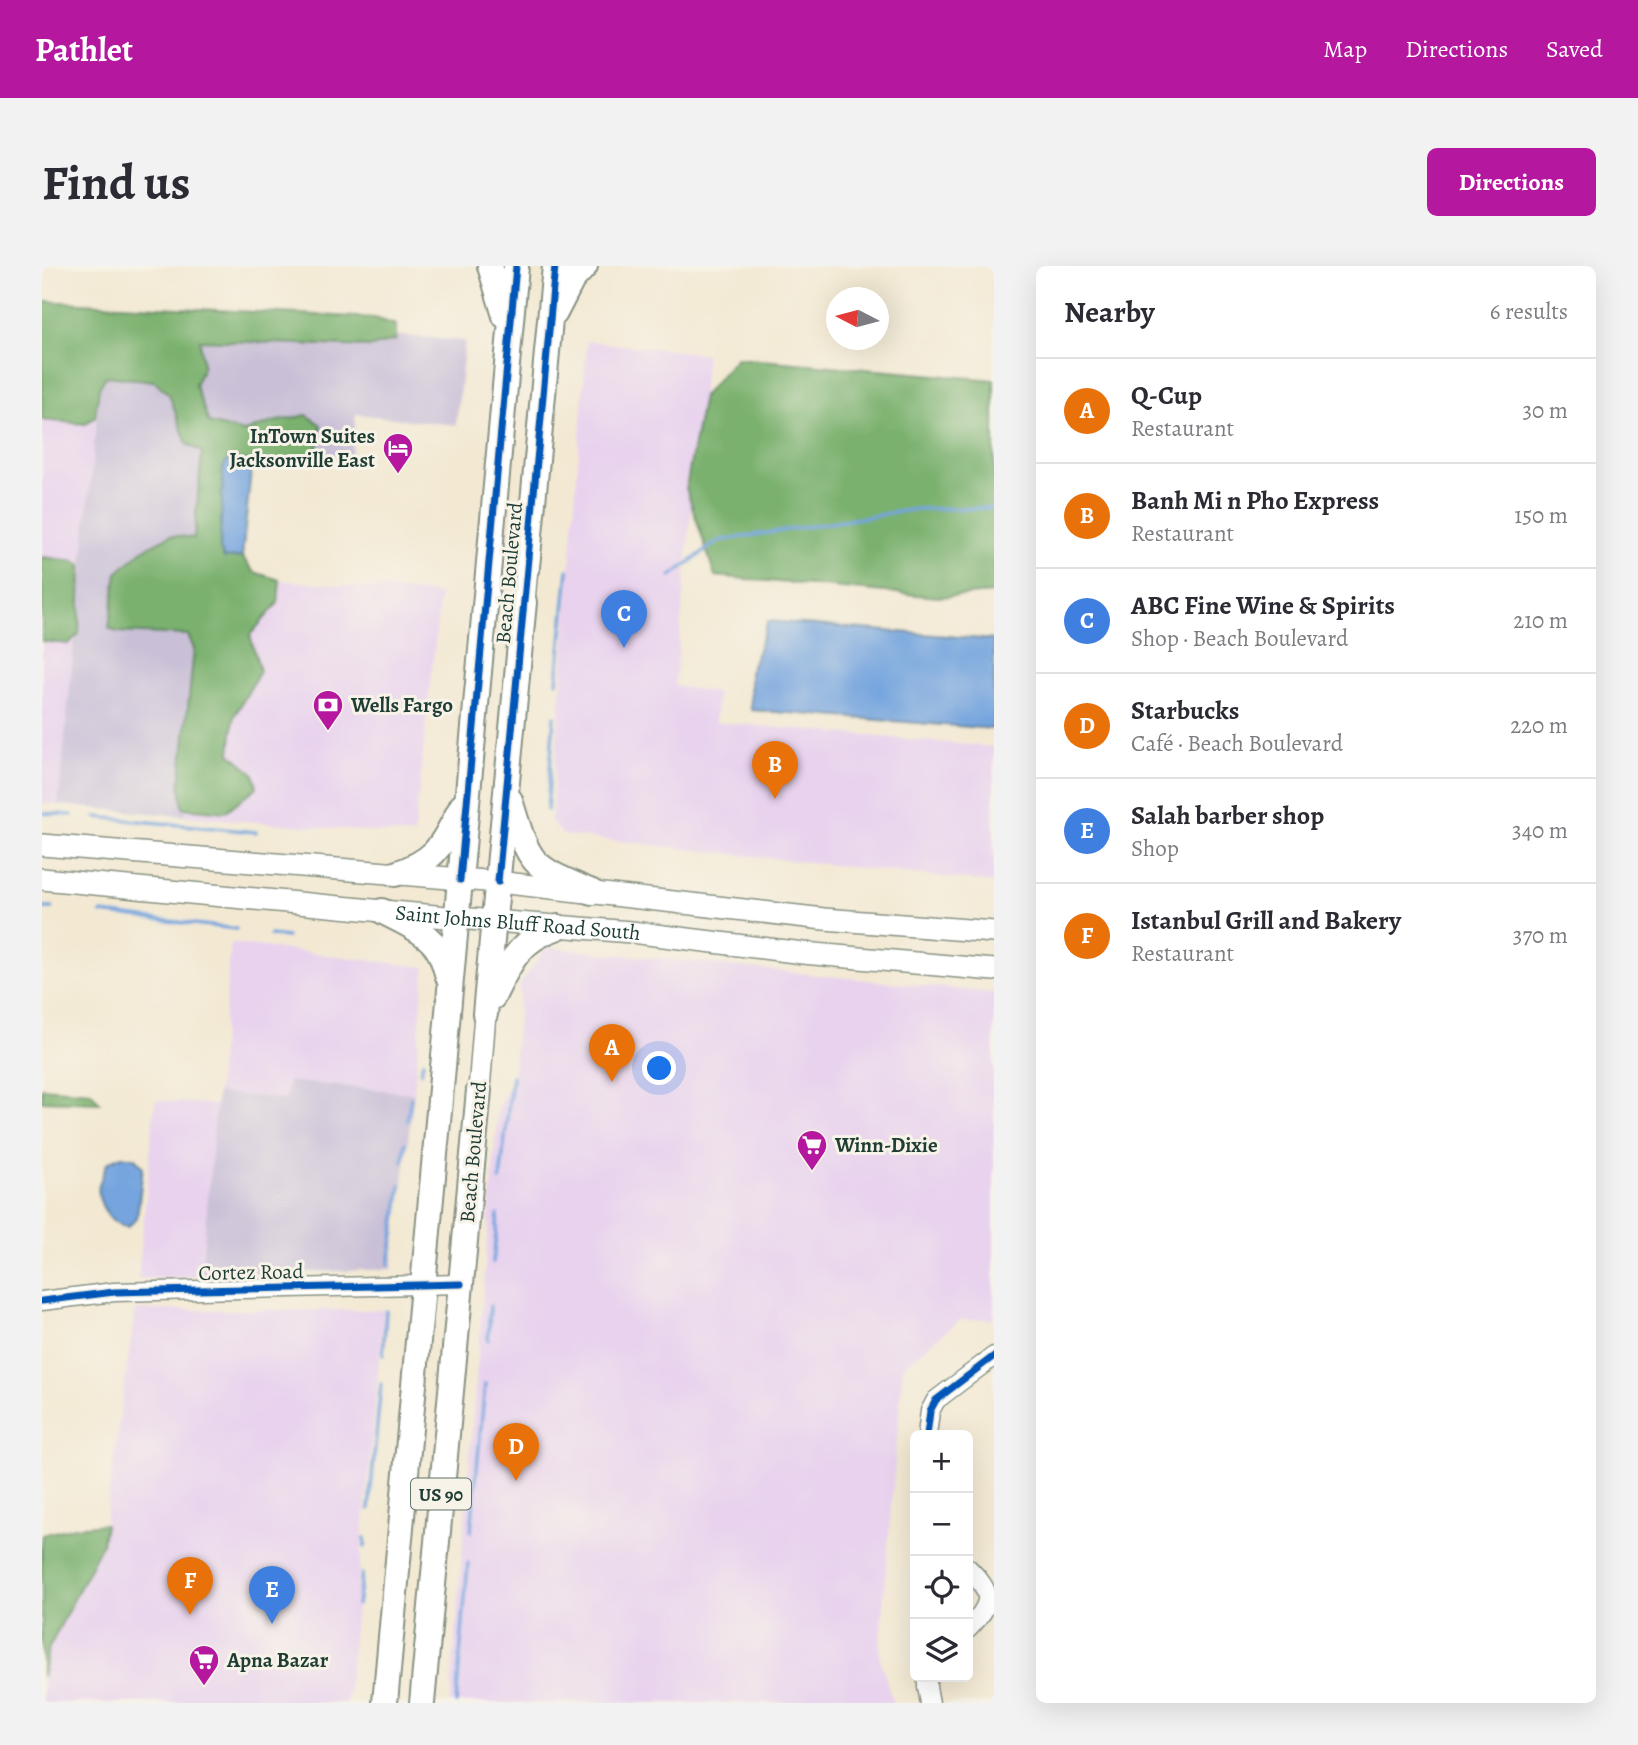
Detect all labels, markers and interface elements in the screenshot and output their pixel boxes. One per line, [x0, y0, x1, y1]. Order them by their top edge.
text: Pathlet [35, 27, 133, 72]
text: Map [1323, 33, 1367, 65]
text: Directions [1405, 33, 1508, 65]
text: Saved [1546, 33, 1603, 65]
button: Directions [1427, 148, 1596, 216]
text: Find us [42, 149, 190, 216]
north arrow [826, 287, 889, 350]
text: Nearby [1064, 292, 1155, 332]
text: 6 results [1490, 296, 1568, 327]
text: Q-Cup [1131, 378, 1202, 413]
text: A [1080, 395, 1094, 426]
text: 30 m [1522, 395, 1568, 426]
text: Restaurant [1131, 413, 1234, 444]
place label: InTown Suites Jacksonville East [229, 422, 375, 474]
hotel icon: InTown Suites Jacksonville East [381, 431, 415, 475]
text: Banh Mi n Pho Express [1131, 483, 1379, 518]
street label: Beach Boulevard [489, 500, 529, 645]
text: B [1080, 500, 1094, 531]
text: 150 m [1514, 500, 1568, 531]
text: Restaurant [1131, 518, 1234, 549]
text: ABC Fine Wine & Spirits [1131, 588, 1395, 623]
pin: C [601, 590, 647, 648]
text: C [1080, 605, 1094, 636]
text: 210 m [1513, 605, 1568, 636]
text: Shop · Beach Boulevard [1131, 623, 1348, 654]
bank icon: Wells Fargo [311, 688, 345, 732]
place label: Wells Fargo [350, 691, 453, 719]
text: Starbucks [1131, 693, 1239, 728]
text: D [1079, 710, 1095, 741]
text: 220 m [1510, 710, 1568, 741]
text: Café · Beach Boulevard [1131, 728, 1343, 759]
pin: B [752, 741, 798, 799]
text: Salah barber shop [1131, 798, 1324, 833]
text: E [1080, 815, 1094, 846]
text: 340 m [1512, 815, 1568, 846]
text: Shop [1131, 833, 1179, 864]
street label: Saint Johns Bluff Road South [394, 898, 642, 947]
text: Istanbul Grill and Bakery [1131, 903, 1401, 938]
text: F [1081, 920, 1093, 951]
text: 370 m [1513, 920, 1568, 951]
text: Restaurant [1131, 938, 1234, 969]
pin: A [589, 1024, 635, 1082]
your location [642, 1051, 676, 1085]
street label: Beach Boulevard [453, 1079, 493, 1224]
supermarket icon: Winn-Dixie [795, 1128, 829, 1172]
place label: Winn-Dixie [834, 1131, 938, 1159]
street label: Cortez Road [198, 1257, 305, 1287]
pin: D [493, 1423, 539, 1481]
map controls [910, 1430, 973, 1682]
button: + [910, 1430, 973, 1493]
road number: US 90 [411, 1478, 471, 1510]
button: − [910, 1493, 973, 1556]
button: locate [910, 1556, 973, 1619]
pin: F [167, 1557, 213, 1615]
pin: E [249, 1566, 295, 1624]
button: layers [910, 1619, 973, 1682]
supermarket icon: Apna Bazar [187, 1643, 221, 1687]
place label: Apna Bazar [226, 1646, 329, 1674]

